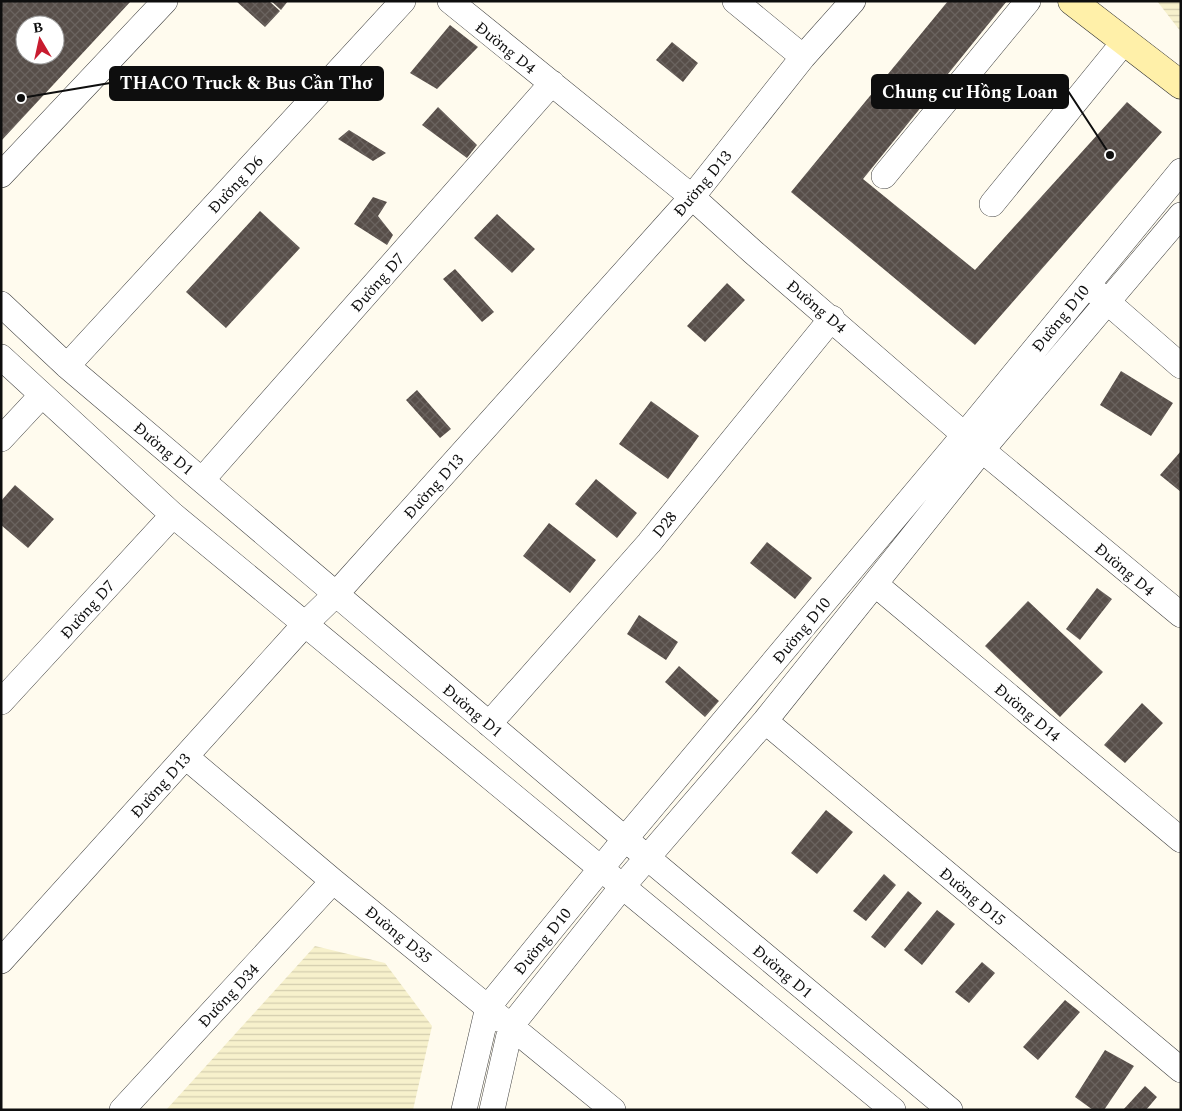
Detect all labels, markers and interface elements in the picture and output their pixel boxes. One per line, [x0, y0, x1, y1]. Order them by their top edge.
north arrow [15, 15, 65, 65]
text: B [32, 16, 45, 39]
street label: Đường D4 [470, 16, 541, 80]
callout: THACO Truck & Bus Cần Thơ [110, 67, 383, 100]
text: THACO Truck & Bus Cần Thơ [120, 70, 373, 97]
callout: Chung cư Hồng Loan [872, 75, 1068, 108]
text: Chung cư Hồng Loan [882, 79, 1058, 106]
street label: Đường D13 [668, 145, 738, 222]
street label: Đường D6 [202, 150, 269, 219]
street label: Đường D7 [345, 247, 411, 318]
street label: Đường D4 [781, 274, 852, 339]
street label: Đường D10 [1026, 280, 1095, 357]
street label: Đường D1 [128, 416, 199, 481]
street label: Đường D13 [398, 449, 470, 525]
street label: D28 [647, 506, 683, 543]
street label: Đường D4 [1089, 537, 1160, 602]
street label: Đường D7 [55, 575, 121, 645]
street label: Đường D10 [767, 592, 837, 669]
street label: Đường D1 [437, 678, 508, 743]
street label: Đường D14 [989, 678, 1066, 748]
street label: Đường D13 [125, 748, 197, 824]
street label: Đường D15 [934, 862, 1011, 932]
street label: Đường D35 [360, 900, 437, 969]
street label: Đường D10 [508, 903, 577, 980]
street label: Đường D1 [747, 939, 818, 1004]
street label: Đường D34 [193, 958, 265, 1033]

